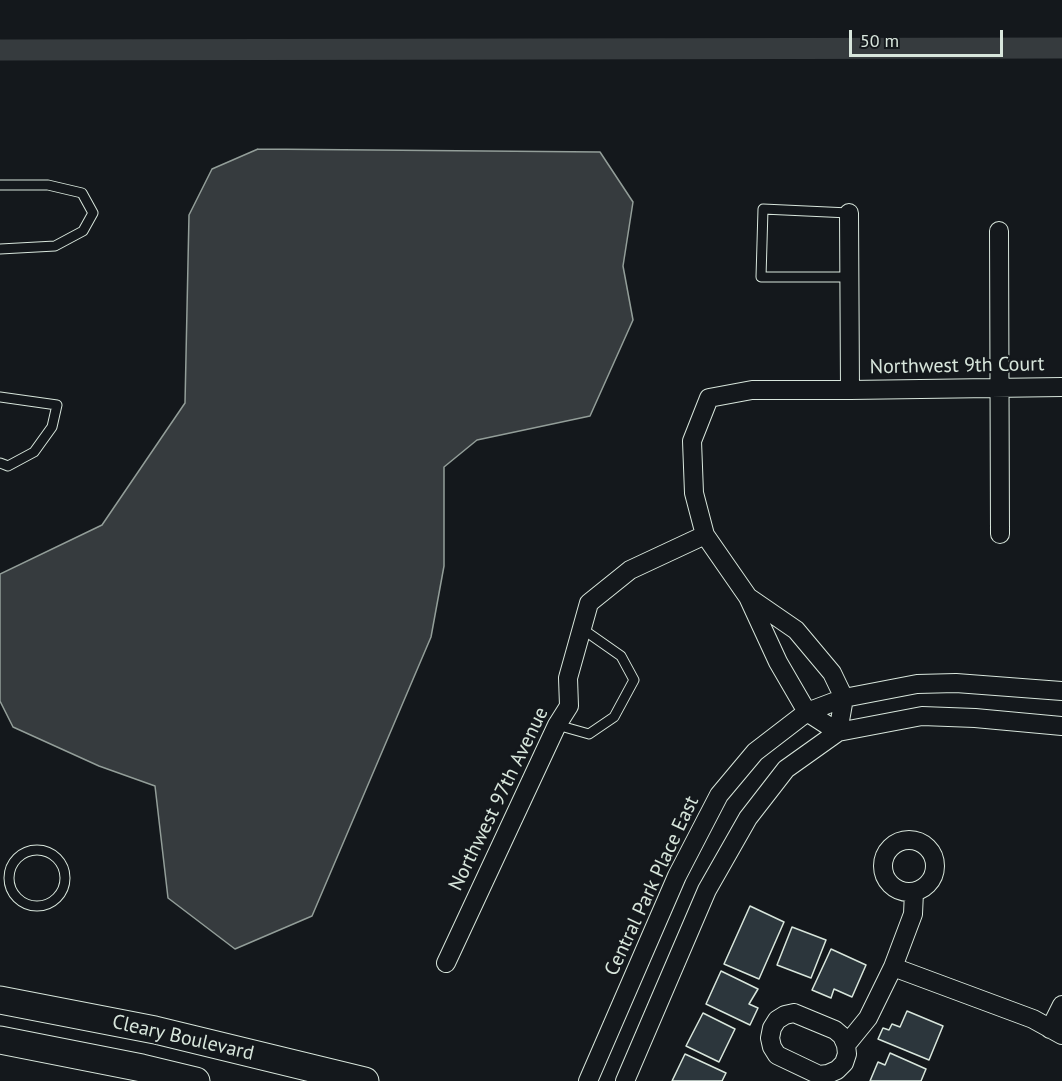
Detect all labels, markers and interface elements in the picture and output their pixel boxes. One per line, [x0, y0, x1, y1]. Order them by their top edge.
scale bar [852, 18, 1006, 56]
text: 50 m [860, 29, 899, 52]
street label: Northwest 9th Court [869, 352, 1045, 380]
street label: Northwest 97th Avenue [444, 703, 554, 895]
street label: Central Park Place East [600, 792, 704, 980]
street label: Cleary Boulevard [110, 1010, 256, 1066]

